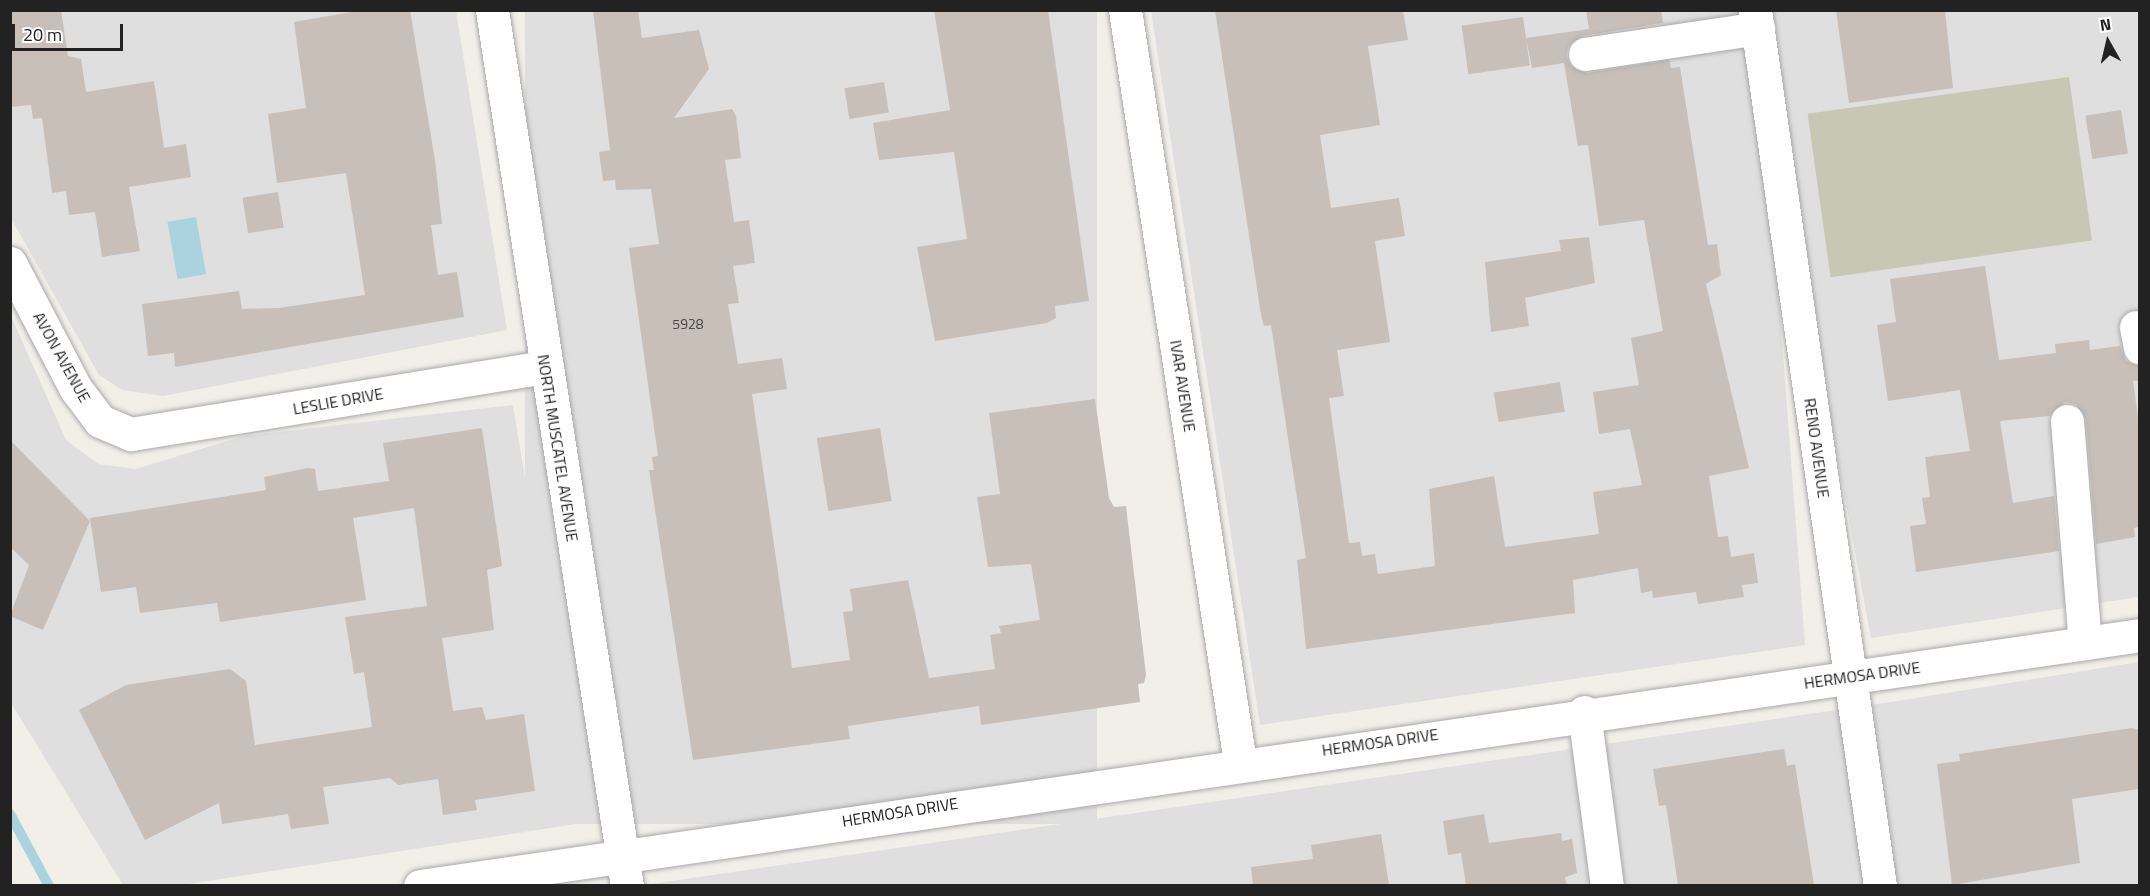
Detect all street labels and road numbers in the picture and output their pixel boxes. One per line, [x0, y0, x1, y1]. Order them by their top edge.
street label: AVON AVENUE [29, 308, 95, 406]
street label: IVAR AVENUE [1166, 339, 1200, 433]
street label: NORTH MUSCATEL AVENUE [534, 353, 582, 543]
street label: LESLIE DRIVE [291, 384, 385, 418]
street label: RENO AVENUE [1800, 397, 1834, 499]
street label: HERMOSA DRIVE [1803, 657, 1921, 693]
street label: HERMOSA DRIVE [1321, 724, 1439, 760]
street label: HERMOSA DRIVE [841, 793, 959, 831]

